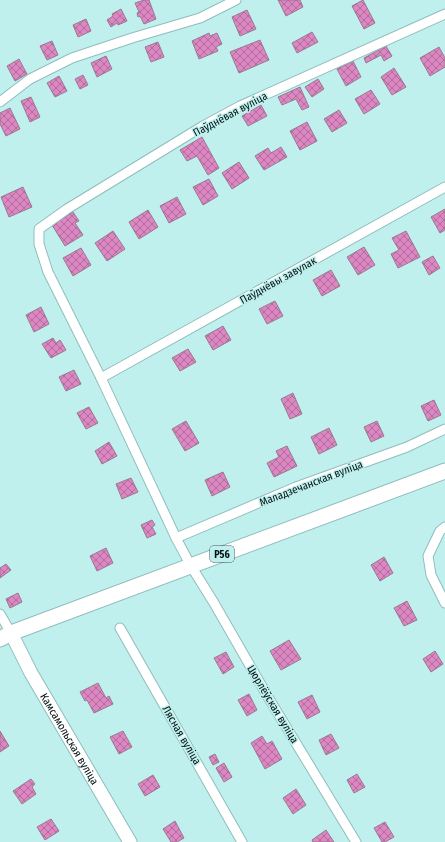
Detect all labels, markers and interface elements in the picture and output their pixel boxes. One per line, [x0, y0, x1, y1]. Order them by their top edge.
street label: Паўднёвая вуліца [191, 89, 270, 139]
street label: Паўднёвы завулак [238, 254, 319, 307]
street label: Маладзечанская вуліца [258, 458, 365, 509]
road number: Р56 [210, 546, 234, 562]
street label: Цюрлёўская вуліца [244, 663, 301, 746]
street label: Камсамольская вуліца [37, 691, 101, 787]
street label: Лясная вуліца [160, 704, 204, 767]

